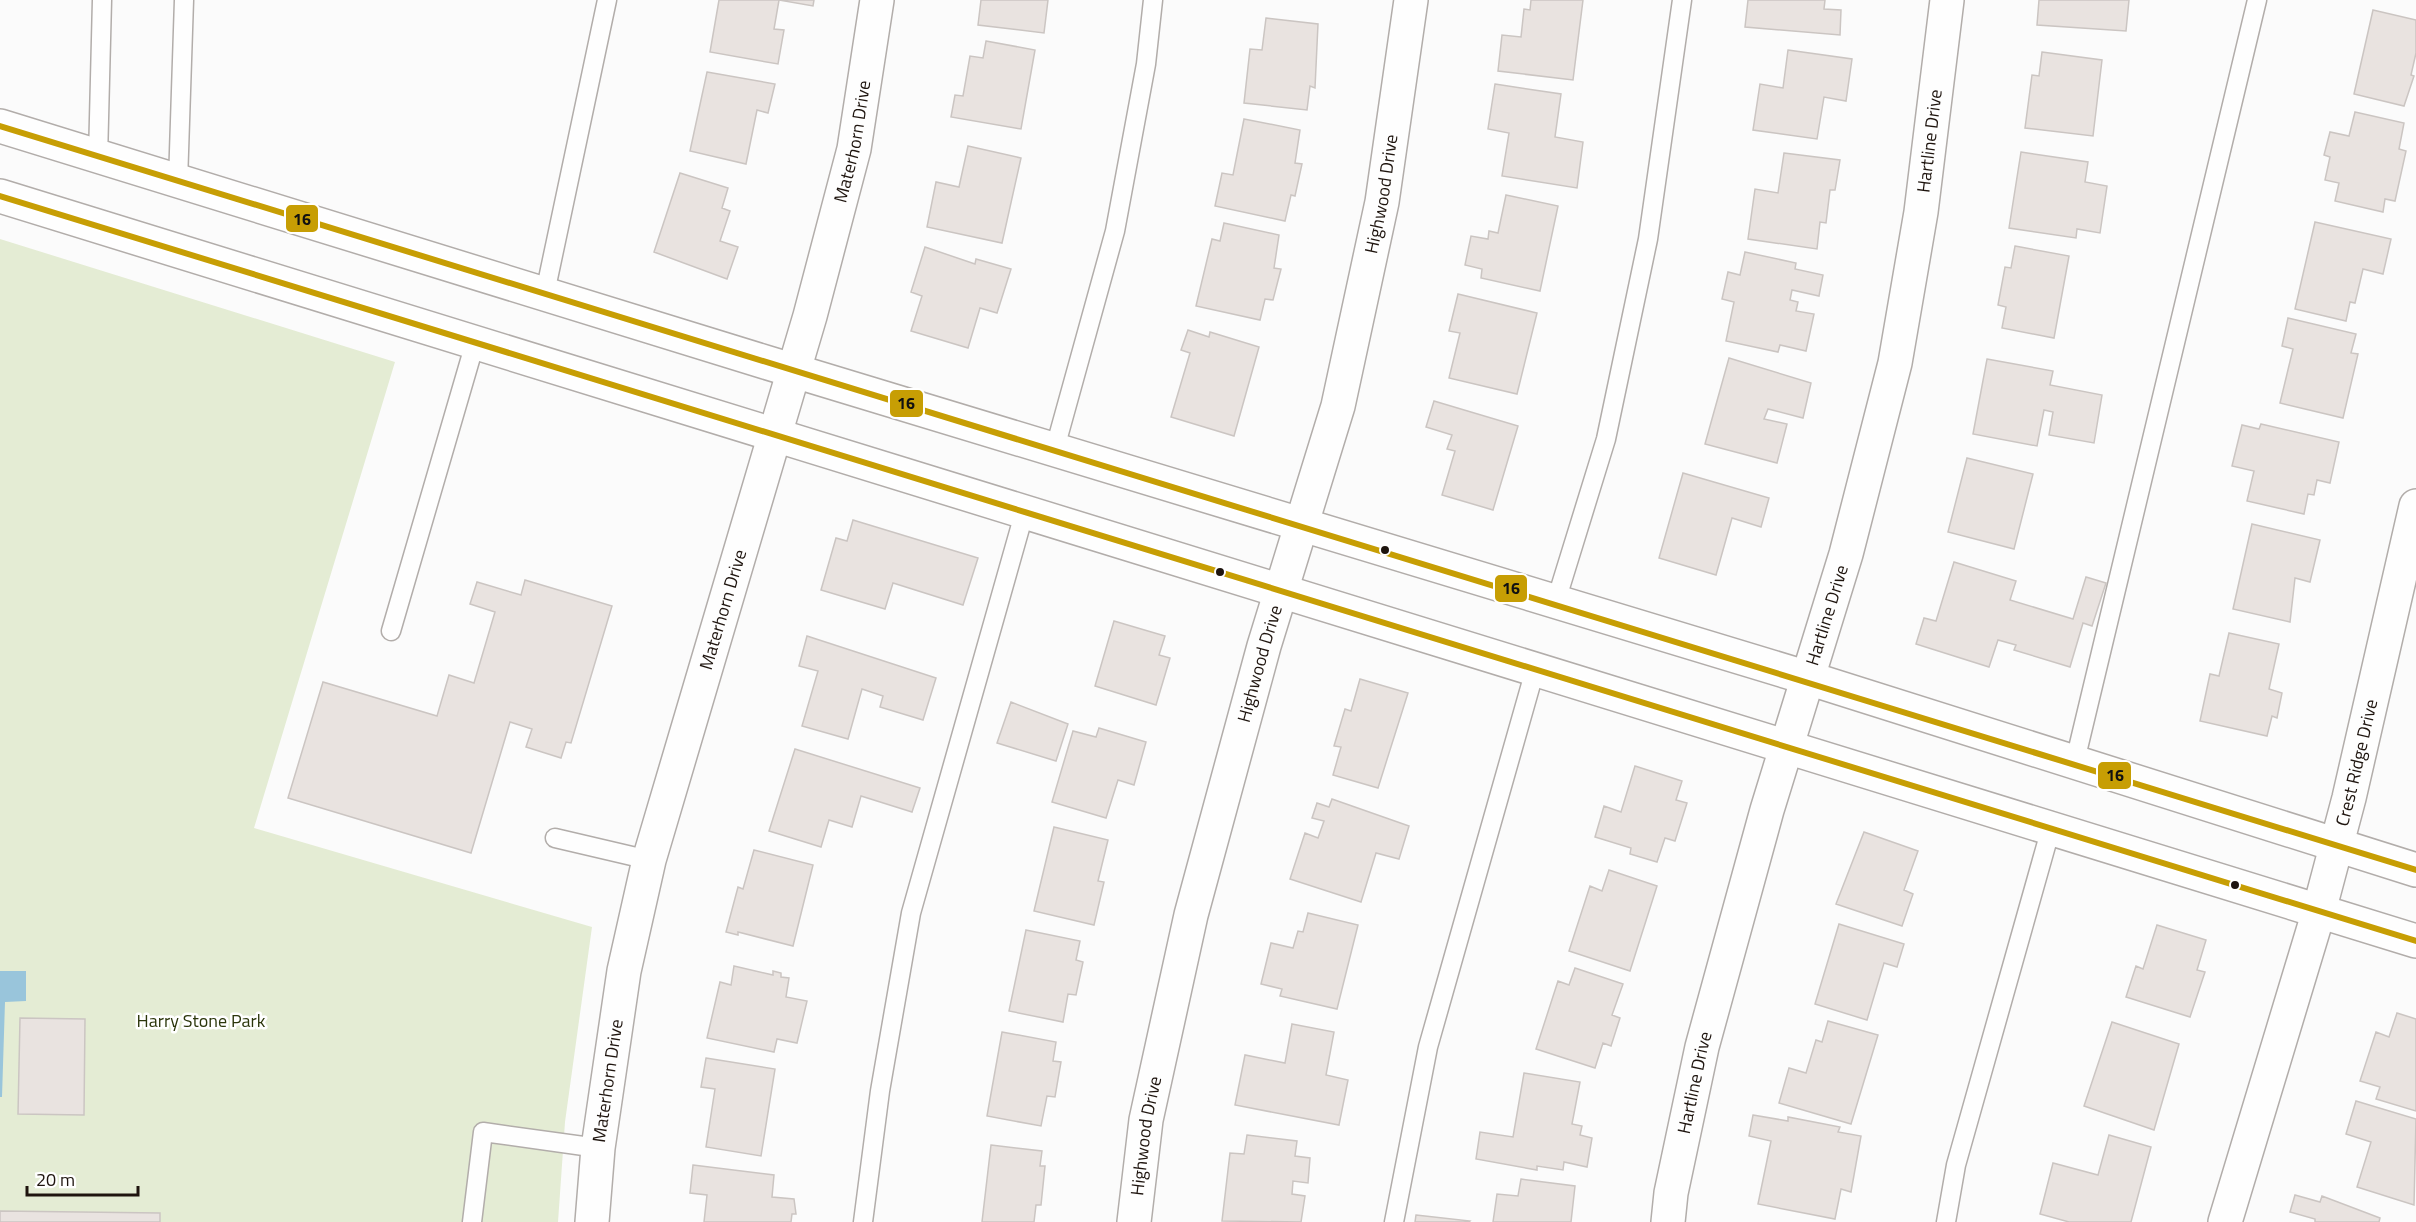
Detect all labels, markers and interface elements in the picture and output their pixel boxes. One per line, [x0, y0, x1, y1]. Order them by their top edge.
street label: Materhorn Drive [826, 78, 877, 206]
street label: Hartline Drive [1909, 88, 1949, 194]
street label: Highwood Drive [1357, 133, 1405, 256]
line badge: 16 [285, 204, 319, 233]
text: 16 [293, 207, 311, 231]
line badge: 16 [889, 389, 924, 418]
text: 16 [897, 391, 915, 415]
unlabelled marker [1379, 544, 1391, 556]
street label: Materhorn Drive [692, 546, 753, 673]
street label: Hartline Drive [1798, 561, 1855, 669]
unlabelled marker [1214, 566, 1226, 578]
line badge: 16 [1494, 574, 1528, 603]
text: 16 [1502, 576, 1520, 600]
street label: Highwood Drive [1230, 602, 1289, 725]
street label: Crest Ridge Drive [2328, 696, 2384, 829]
line badge: 16 [2097, 761, 2132, 790]
text: 16 [2106, 763, 2124, 787]
unlabelled marker [2229, 879, 2241, 891]
park label: Harry Stone Park [137, 1007, 266, 1034]
street label: Materhorn Drive [585, 1017, 630, 1144]
street label: Hartline Drive [1670, 1028, 1719, 1136]
street label: Highwood Drive [1123, 1073, 1168, 1197]
scale bar [27, 1159, 138, 1197]
text: 20 m [36, 1166, 75, 1193]

